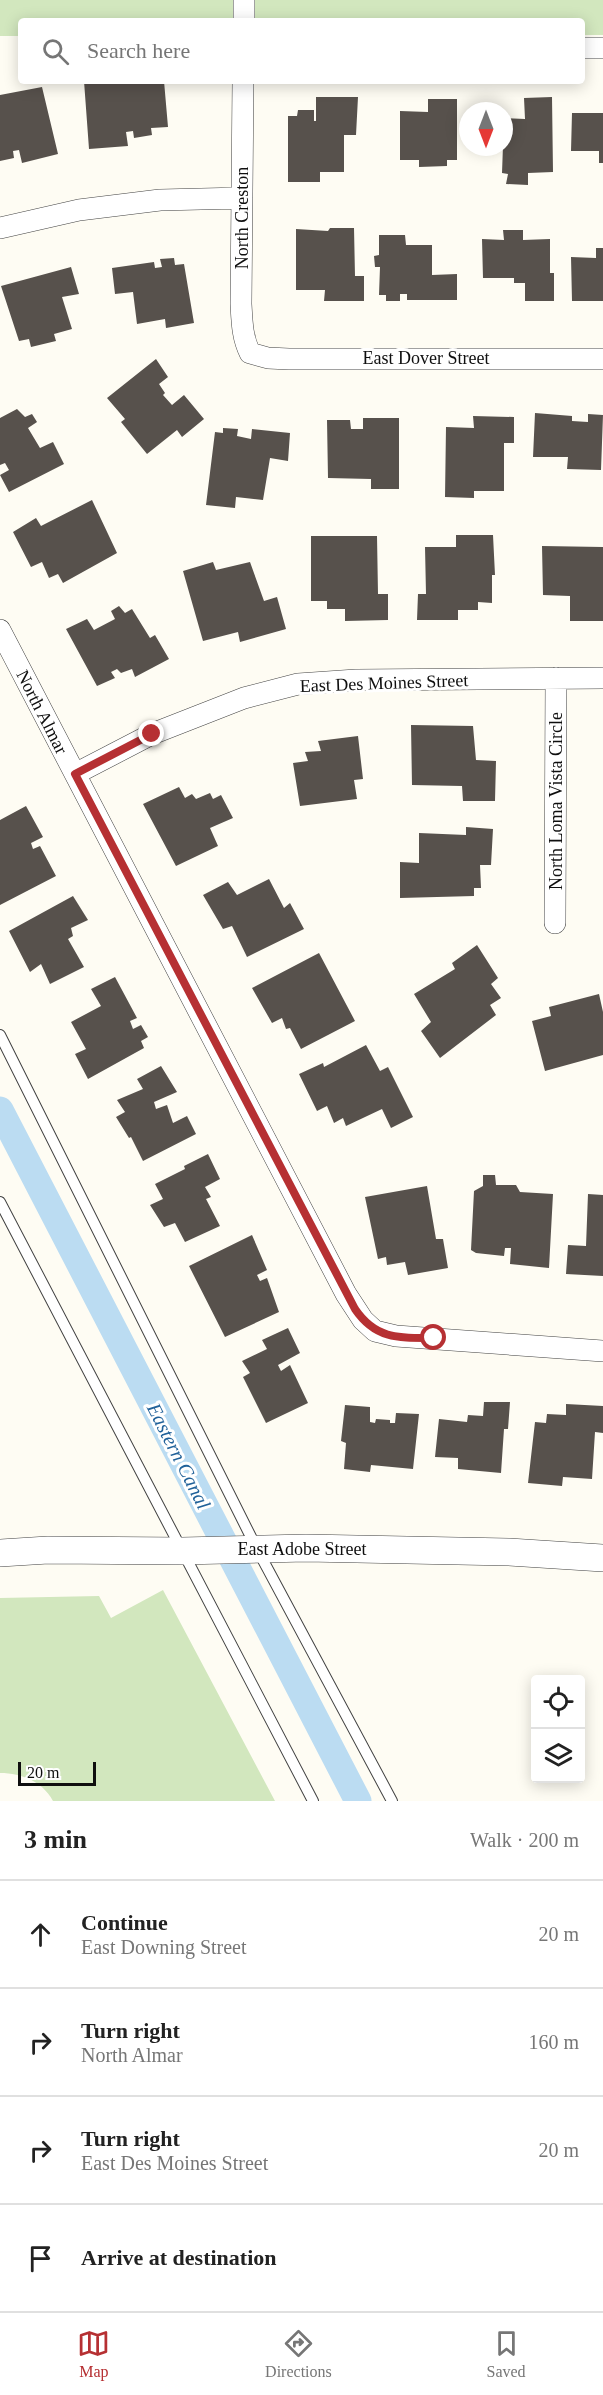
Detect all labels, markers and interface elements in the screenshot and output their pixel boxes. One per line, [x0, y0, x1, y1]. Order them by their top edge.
search box [18, 18, 585, 84]
icon: search [39, 35, 72, 68]
text: Search here [87, 38, 190, 63]
north arrow [459, 102, 513, 156]
street label: North Creston [232, 167, 252, 269]
street label: East Dover Street [363, 348, 489, 368]
street label: North Almar [12, 667, 72, 757]
street label: East Des Moines Street [299, 670, 469, 696]
street label: North Loma Vista Circle [546, 712, 566, 890]
route end [138, 720, 164, 746]
route start [420, 1324, 446, 1350]
water label: Eastern Canal [142, 1398, 215, 1513]
street label: East Adobe Street [238, 1539, 366, 1559]
map controls [531, 1675, 585, 1783]
button: locate [531, 1675, 585, 1729]
button: layers [531, 1729, 585, 1783]
scale bar [18, 1759, 96, 1786]
text: 20 m [27, 1764, 59, 1781]
text: 3 min [24, 1825, 87, 1854]
text: Walk · 200 m [470, 1829, 579, 1851]
text: Continue [81, 1910, 168, 1935]
icon: ahead [24, 1918, 57, 1951]
text: 20 m [538, 1923, 579, 1945]
text: East Downing Street [81, 1936, 247, 1958]
text: Turn right [81, 2018, 180, 2043]
icon: right [24, 2026, 57, 2059]
text: 160 m [528, 2031, 579, 2053]
text: North Almar [81, 2044, 183, 2066]
text: Turn right [81, 2126, 180, 2151]
icon: right [24, 2134, 57, 2167]
text: 20 m [538, 2139, 579, 2161]
text: East Des Moines Street [81, 2152, 268, 2174]
icon: arrive [24, 2242, 57, 2275]
text: Arrive at destination [81, 2245, 277, 2270]
tab: Map [77, 2327, 110, 2381]
tab: Directions [265, 2327, 332, 2381]
tab: Saved [486, 2327, 526, 2381]

